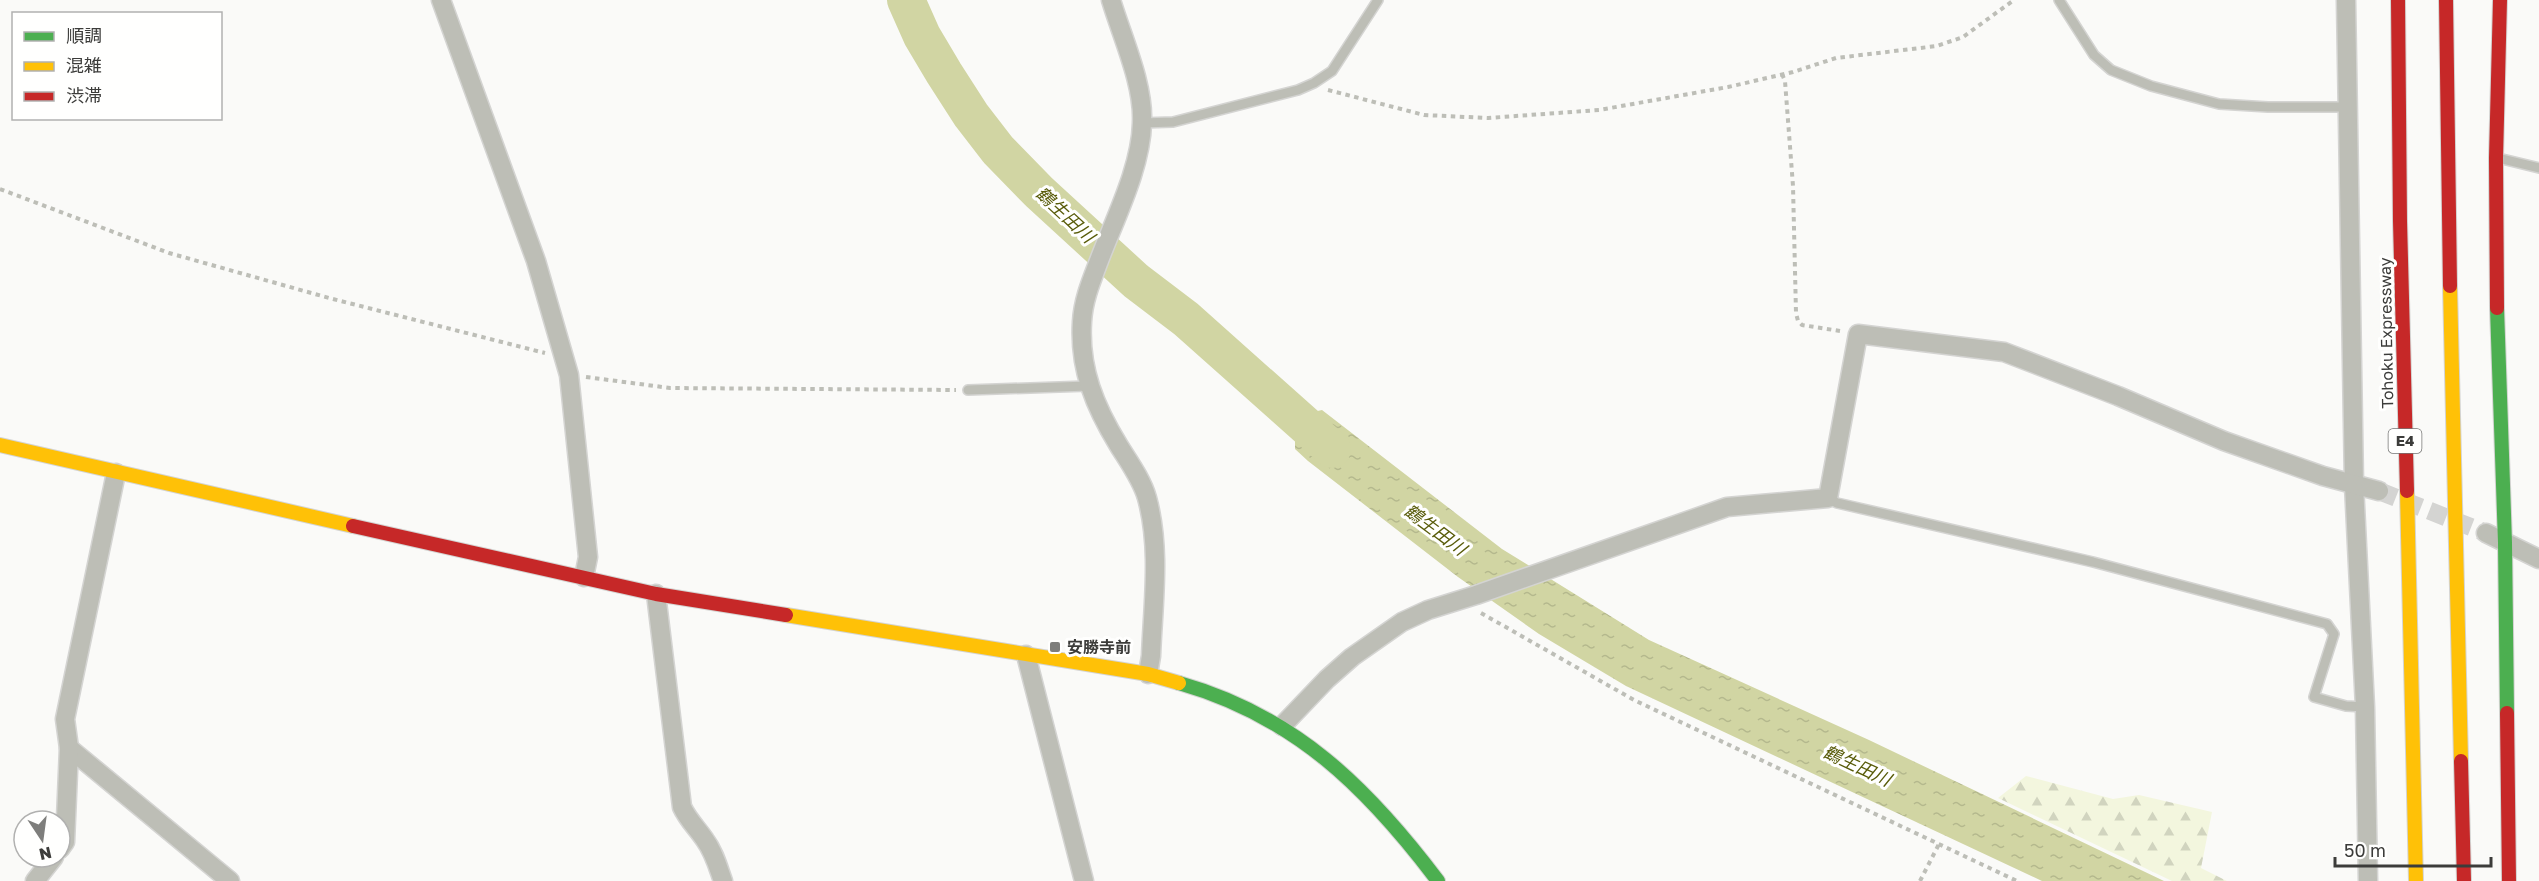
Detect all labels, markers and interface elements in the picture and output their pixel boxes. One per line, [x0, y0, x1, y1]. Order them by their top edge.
legend [12, 12, 222, 120]
text: 順調 [66, 24, 102, 46]
text: 混雑 [66, 54, 102, 76]
text: 渋滞 [66, 84, 102, 106]
water label: 鶴生田川 [1032, 182, 1101, 248]
street label: Tohoku Expressway [2375, 257, 2397, 409]
road number: E4 [2388, 429, 2422, 453]
water label: 鶴生田川 [1400, 499, 1473, 561]
place label: 安勝寺前 [1067, 637, 1131, 657]
marker: 安勝寺前 [1048, 640, 1062, 654]
water label: 鶴生田川 [1820, 740, 1897, 791]
north arrow [12, 809, 72, 869]
scale bar [2335, 830, 2491, 868]
text: 50 m [2344, 839, 2386, 861]
text: N [37, 843, 54, 865]

